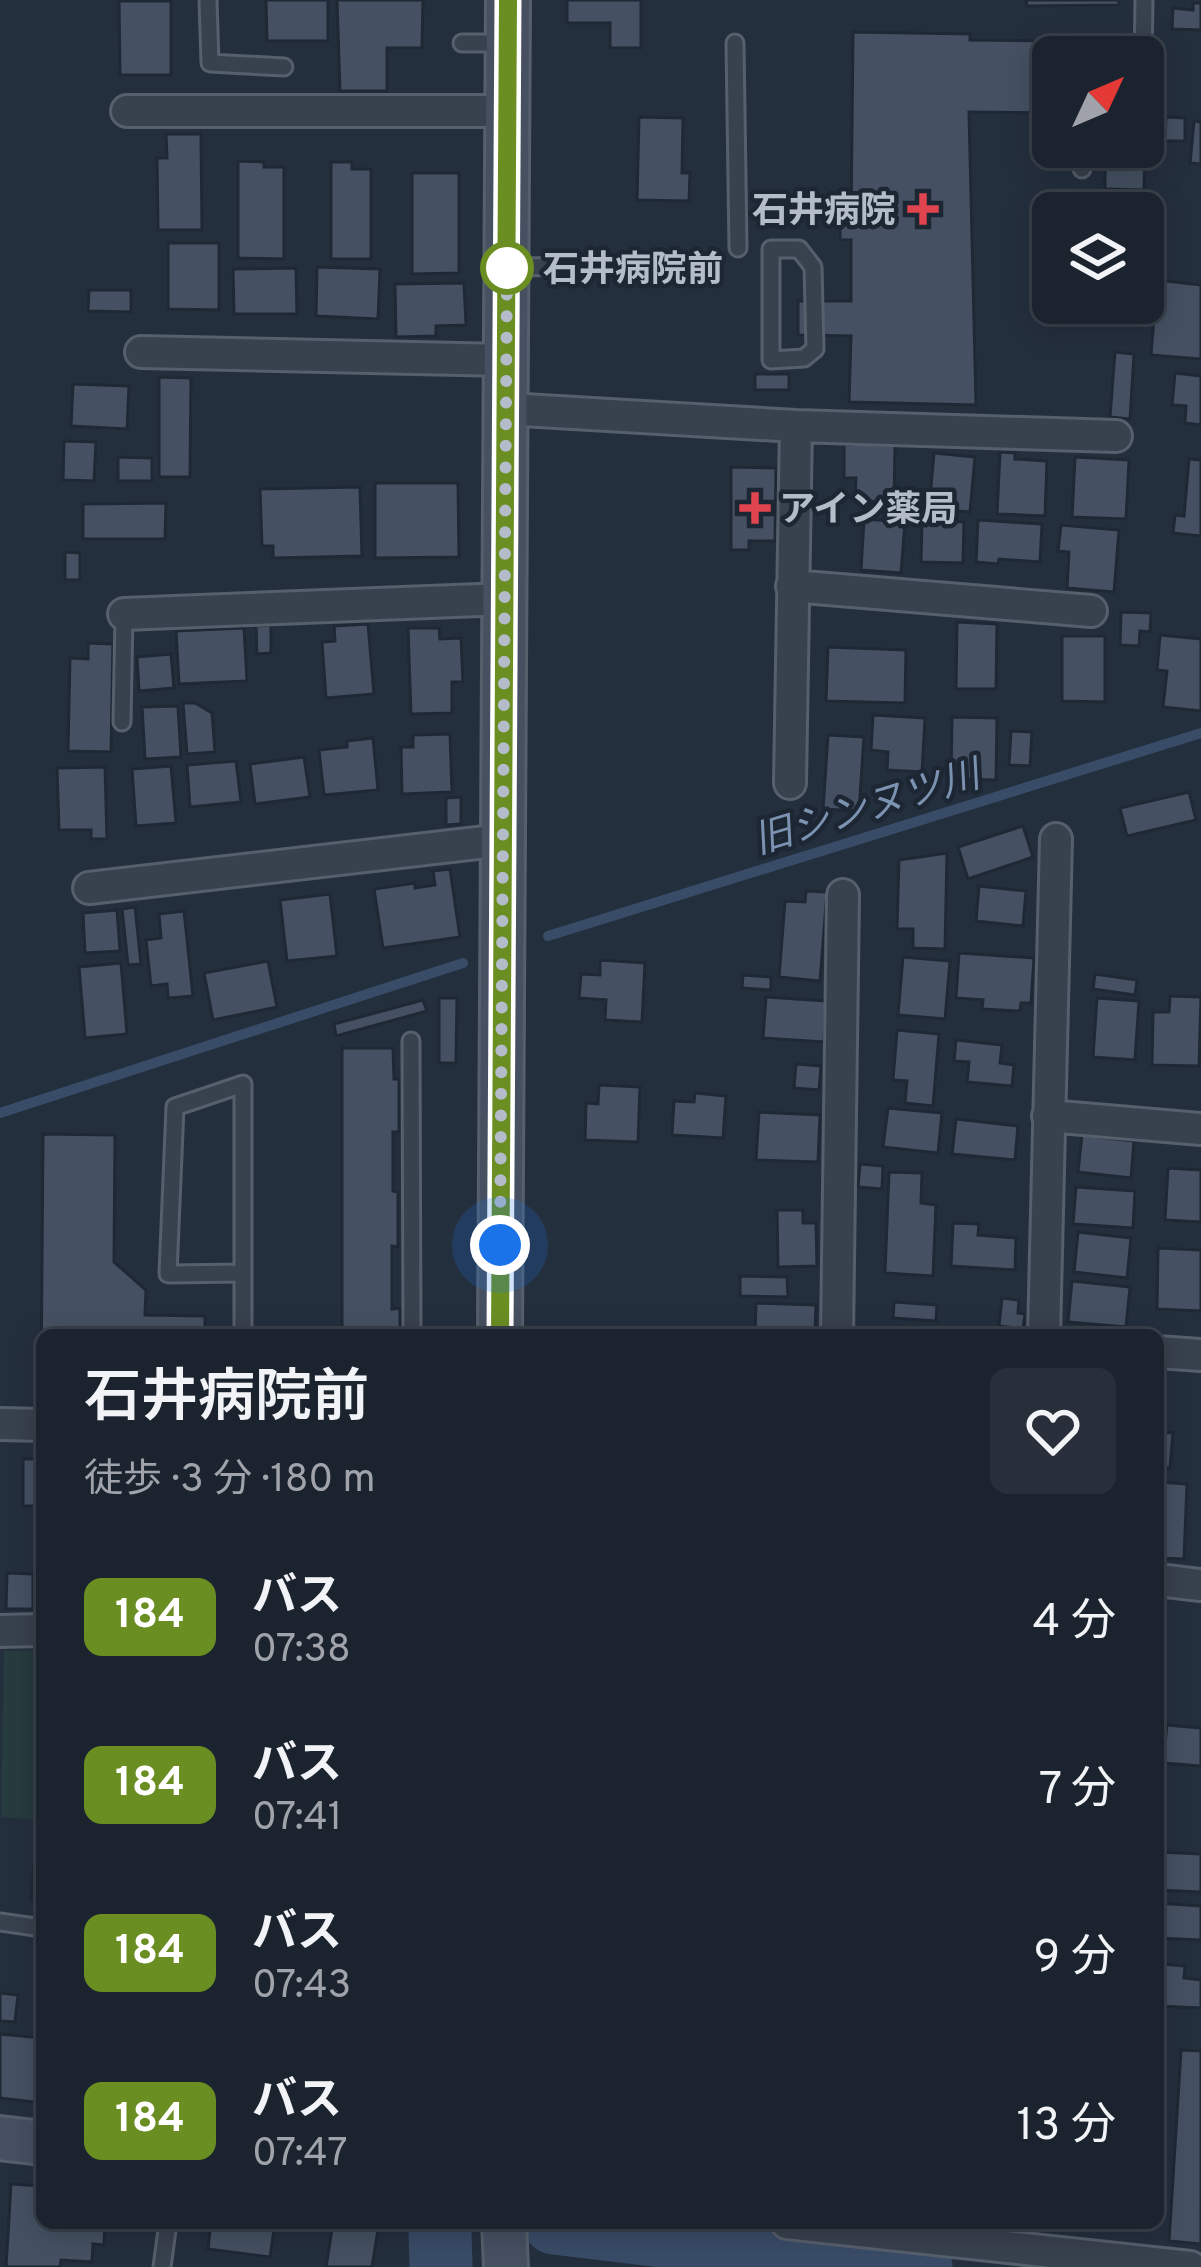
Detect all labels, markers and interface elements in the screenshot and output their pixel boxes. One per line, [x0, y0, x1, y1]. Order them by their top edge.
north arrow [1032, 36, 1164, 168]
map controls [1032, 36, 1164, 324]
place label: 石井病院 [752, 190, 896, 236]
button: layers [1032, 192, 1164, 324]
marker: 石井病院 [907, 193, 939, 225]
marker: 石井病院前 [482, 243, 532, 293]
place label: 石井病院前 [543, 249, 723, 295]
place label: アイン薬局 [779, 489, 957, 535]
marker: アイン薬局 [742, 495, 768, 521]
water label: 旧シンヌツ川 [748, 751, 990, 868]
your location [470, 1215, 530, 1275]
text: 石井病院前 [84, 1365, 369, 1437]
button: heart [990, 1368, 1116, 1494]
text: 徒歩 · 3 分 · 180 m [84, 1457, 376, 1506]
text: バス [252, 1570, 342, 1627]
text: 184 [115, 1590, 185, 1643]
text: 4 分 [1032, 1595, 1116, 1652]
text: 07:38 [252, 1627, 351, 1676]
text: バス [252, 1738, 342, 1795]
text: 184 [115, 1758, 185, 1811]
text: 7 分 [1039, 1763, 1116, 1820]
text: 07:41 [252, 1795, 342, 1844]
text: バス [252, 1906, 342, 1963]
text: 184 [115, 1926, 185, 1979]
text: 9 分 [1034, 1931, 1116, 1988]
text: 07:43 [252, 1963, 351, 2012]
text: バス [252, 2074, 342, 2131]
text: 184 [115, 2094, 185, 2147]
text: 13 分 [1017, 2099, 1116, 2156]
text: 07:47 [252, 2131, 348, 2180]

